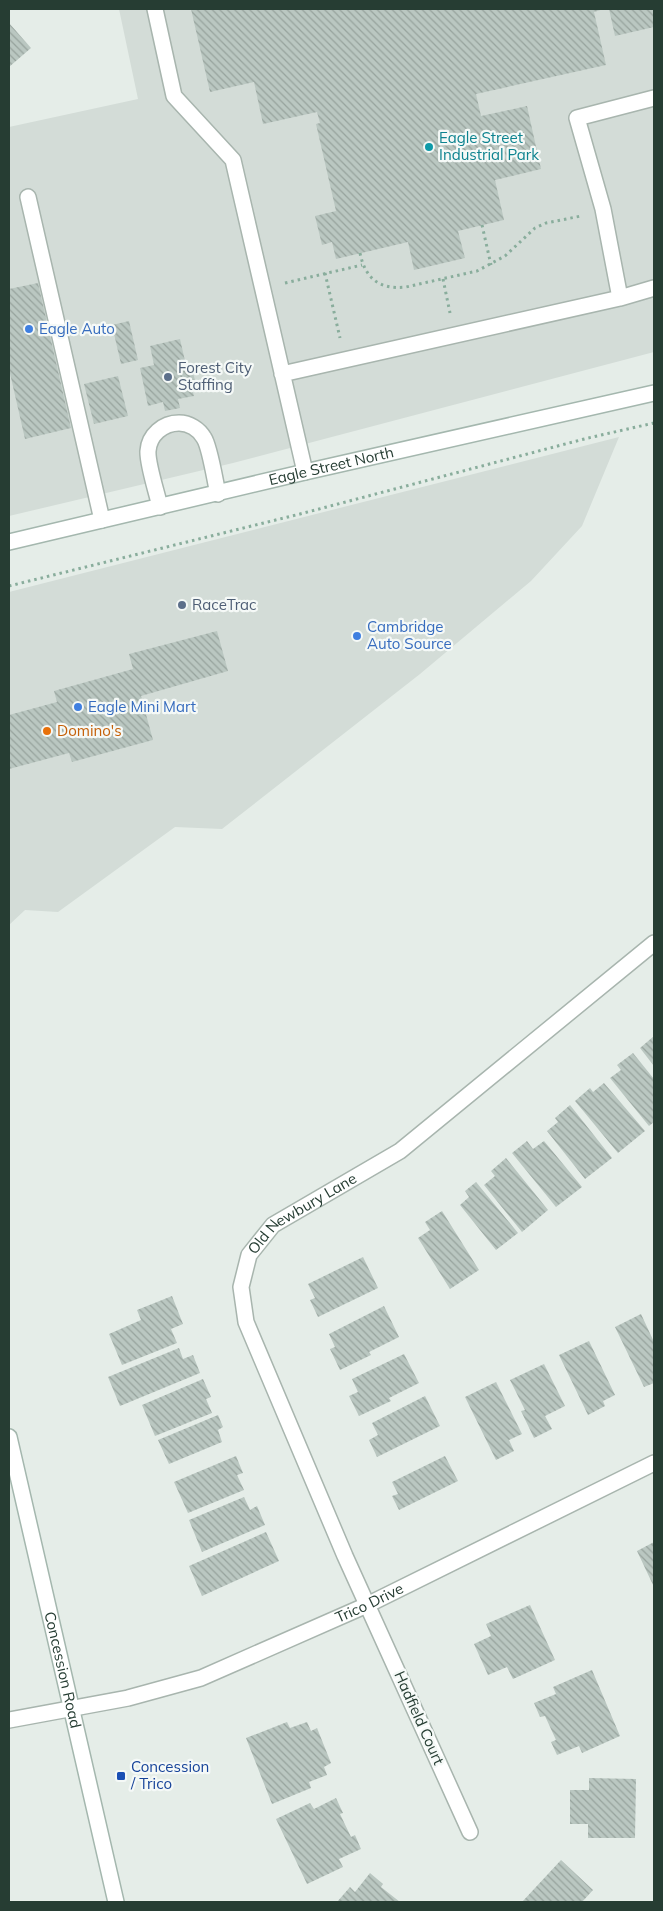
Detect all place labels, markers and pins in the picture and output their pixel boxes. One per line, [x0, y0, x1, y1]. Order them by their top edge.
place label: Eagle Street Industrial Park [439, 128, 539, 164]
marker: Eagle Street Industrial Park [423, 141, 435, 153]
place label: Eagle Auto [39, 319, 115, 338]
marker: Eagle Auto [23, 323, 35, 335]
place label: Forest City Staffing [178, 358, 252, 394]
marker: Forest City Staffing [162, 371, 174, 383]
place label: RaceTrac [192, 595, 257, 614]
marker: RaceTrac [176, 599, 188, 611]
place label: Cambridge Auto Source [367, 617, 452, 653]
marker: Cambridge Auto Source [351, 630, 363, 642]
place label: Eagle Mini Mart [88, 697, 196, 716]
marker: Eagle Mini Mart [72, 701, 84, 713]
place label: Domino's [57, 721, 122, 740]
marker: Domino's [41, 725, 53, 737]
place label: Concession / Trico [130, 1757, 209, 1793]
marker: Concession / Trico [115, 1770, 127, 1782]

